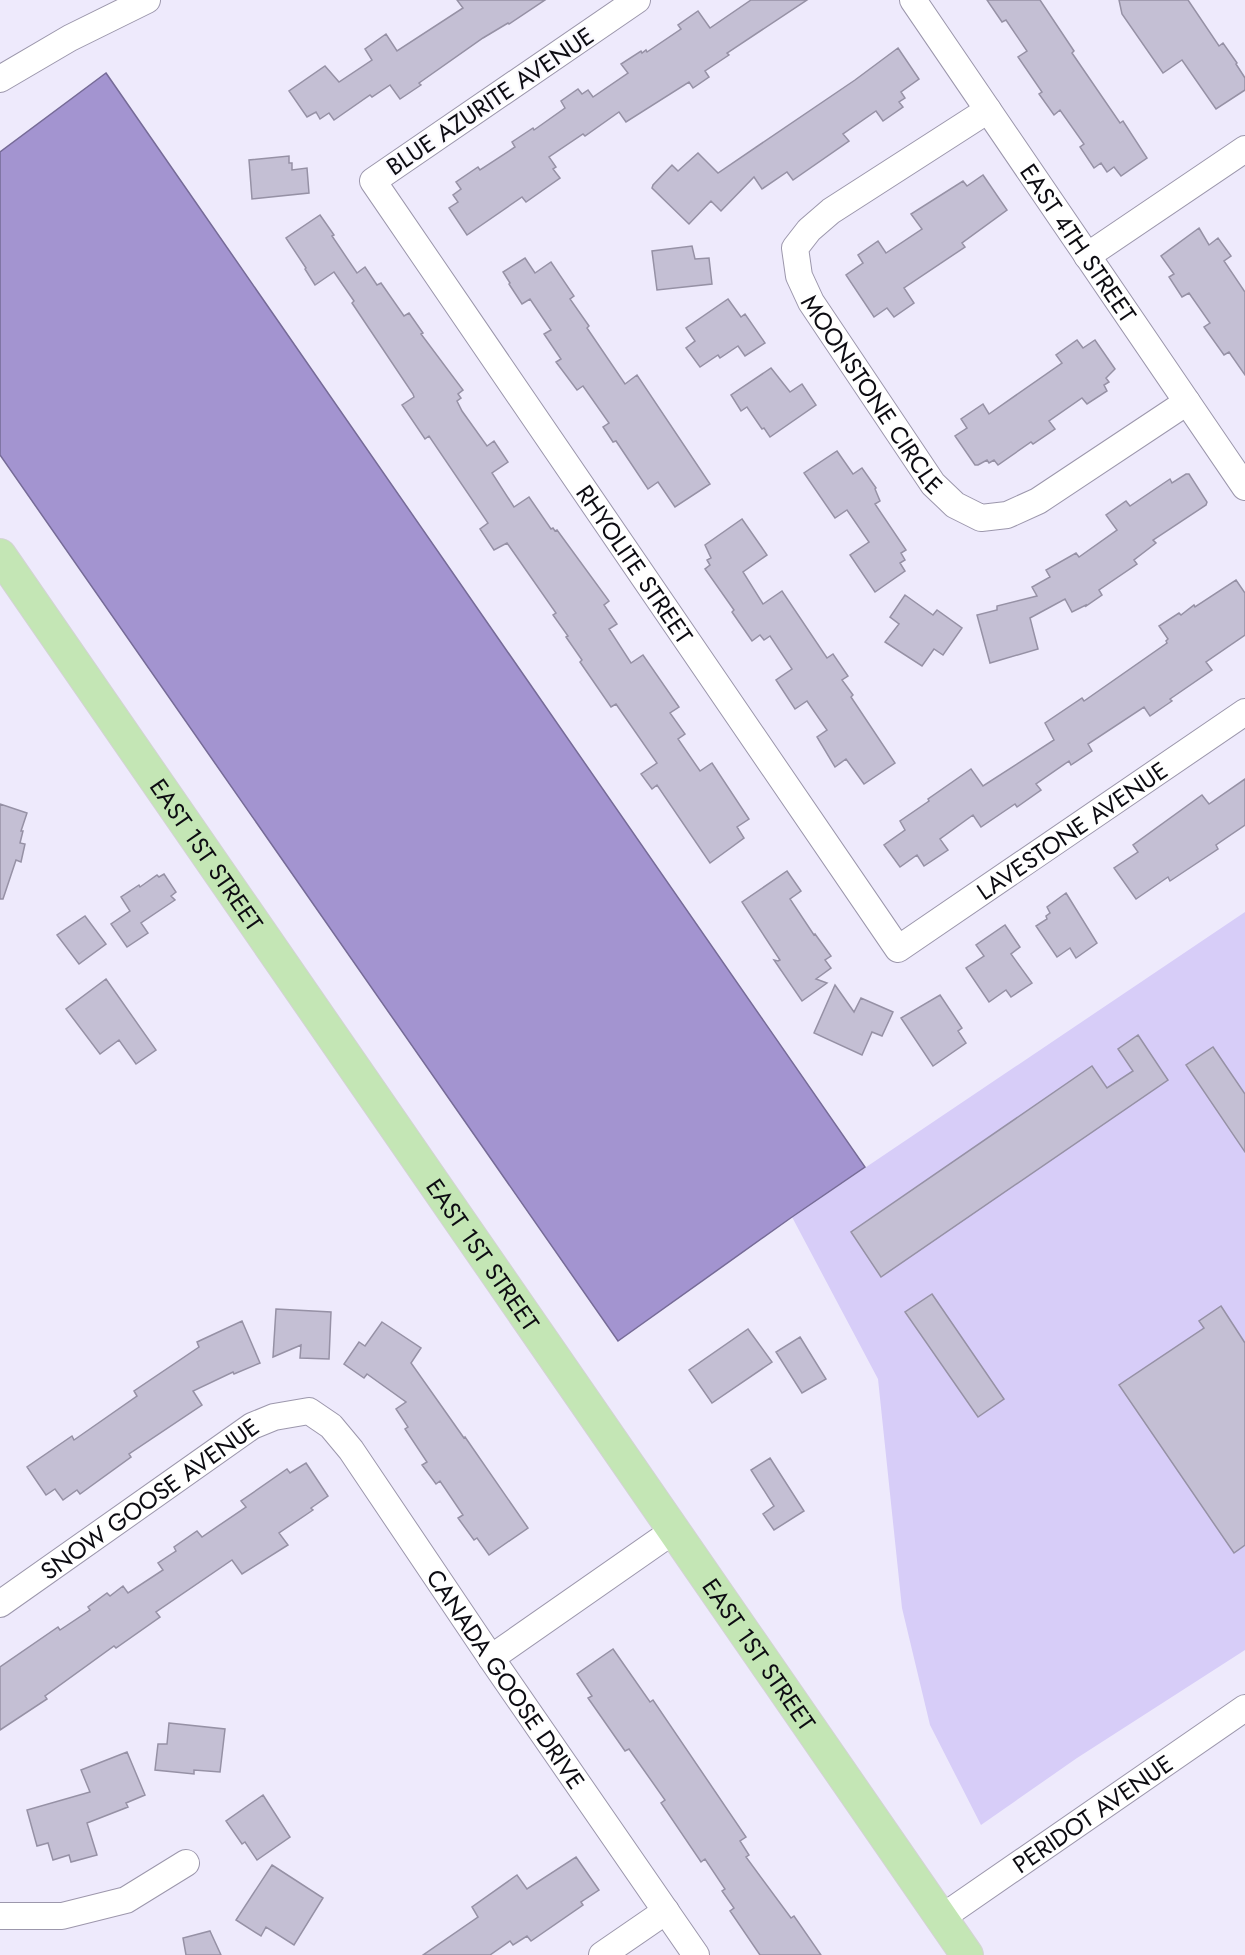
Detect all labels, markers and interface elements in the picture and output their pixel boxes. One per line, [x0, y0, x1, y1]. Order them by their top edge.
street label: BLUE AZURITE AVENUE [379, 18, 601, 184]
street label: EAST 4TH STREET [1012, 156, 1145, 329]
street label: MOONSTONE CIRCLE [793, 287, 951, 502]
street label: RHYOLITE STREET [568, 478, 702, 650]
street label: LAVESTONE AVENUE [969, 752, 1174, 908]
street label: EAST 1ST STREET [142, 771, 272, 938]
street label: EAST 1ST STREET [418, 1171, 548, 1338]
street label: SNOW GOOSE AVENUE [33, 1409, 266, 1588]
street label: CANADA GOOSE DRIVE [418, 1562, 594, 1796]
street label: EAST 1ST STREET [694, 1571, 824, 1738]
street label: PERIDOT AVENUE [1005, 1746, 1180, 1881]

